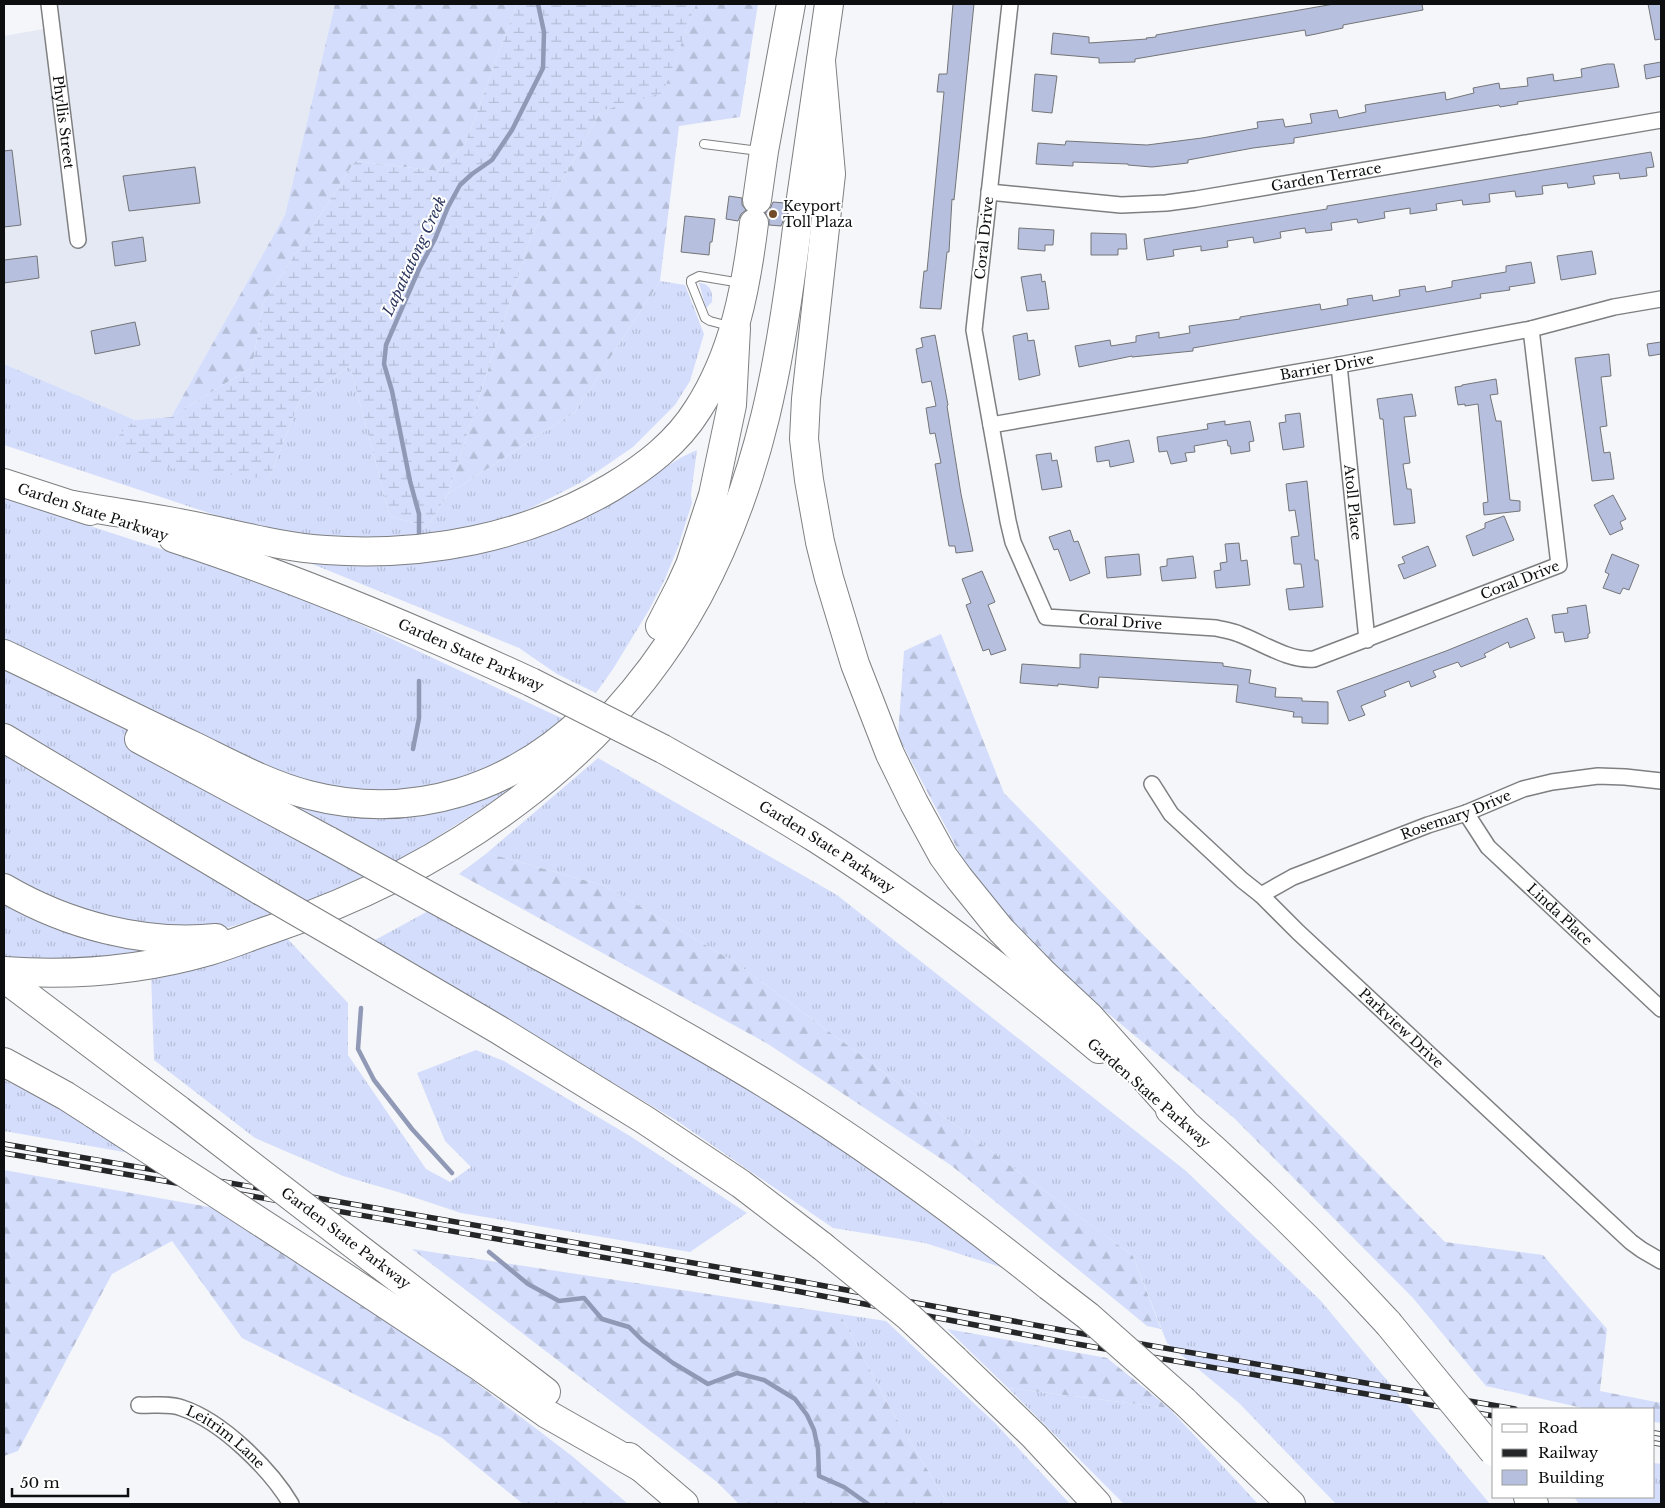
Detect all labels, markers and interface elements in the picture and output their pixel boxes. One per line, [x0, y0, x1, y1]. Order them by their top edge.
street label: Phyllis Street [49, 74, 78, 171]
street label: Garden Terrace [1270, 159, 1383, 195]
water label: Lapattatong Creek [378, 193, 450, 320]
street label: Coral Drive [971, 196, 997, 280]
place label: Keyport Toll Plaza [783, 197, 853, 231]
marker: Keyport Toll Plaza [767, 208, 779, 220]
street label: Barrier Drive [1279, 350, 1375, 384]
street label: Atoll Place [1340, 463, 1366, 541]
street label: Garden State Parkway [15, 479, 171, 545]
street label: Coral Drive [1478, 557, 1562, 603]
street label: Coral Drive [1078, 610, 1163, 633]
street label: Garden State Parkway [395, 615, 547, 695]
street label: Rosemary Drive [1398, 786, 1514, 844]
street label: Garden State Parkway [756, 797, 898, 897]
street label: Linda Place [1523, 879, 1596, 949]
street label: Parkview Drive [1355, 984, 1447, 1072]
street label: Garden State Parkway [1084, 1034, 1214, 1152]
street label: Garden State Parkway [278, 1183, 414, 1293]
street label: Leitrim Lane [183, 1401, 269, 1472]
legend [1492, 1408, 1655, 1498]
text: Road [1538, 1418, 1578, 1437]
text: Railway [1538, 1443, 1599, 1462]
scale bar [12, 1466, 129, 1498]
text: Building [1538, 1468, 1605, 1487]
text: 50 m [20, 1473, 60, 1492]

